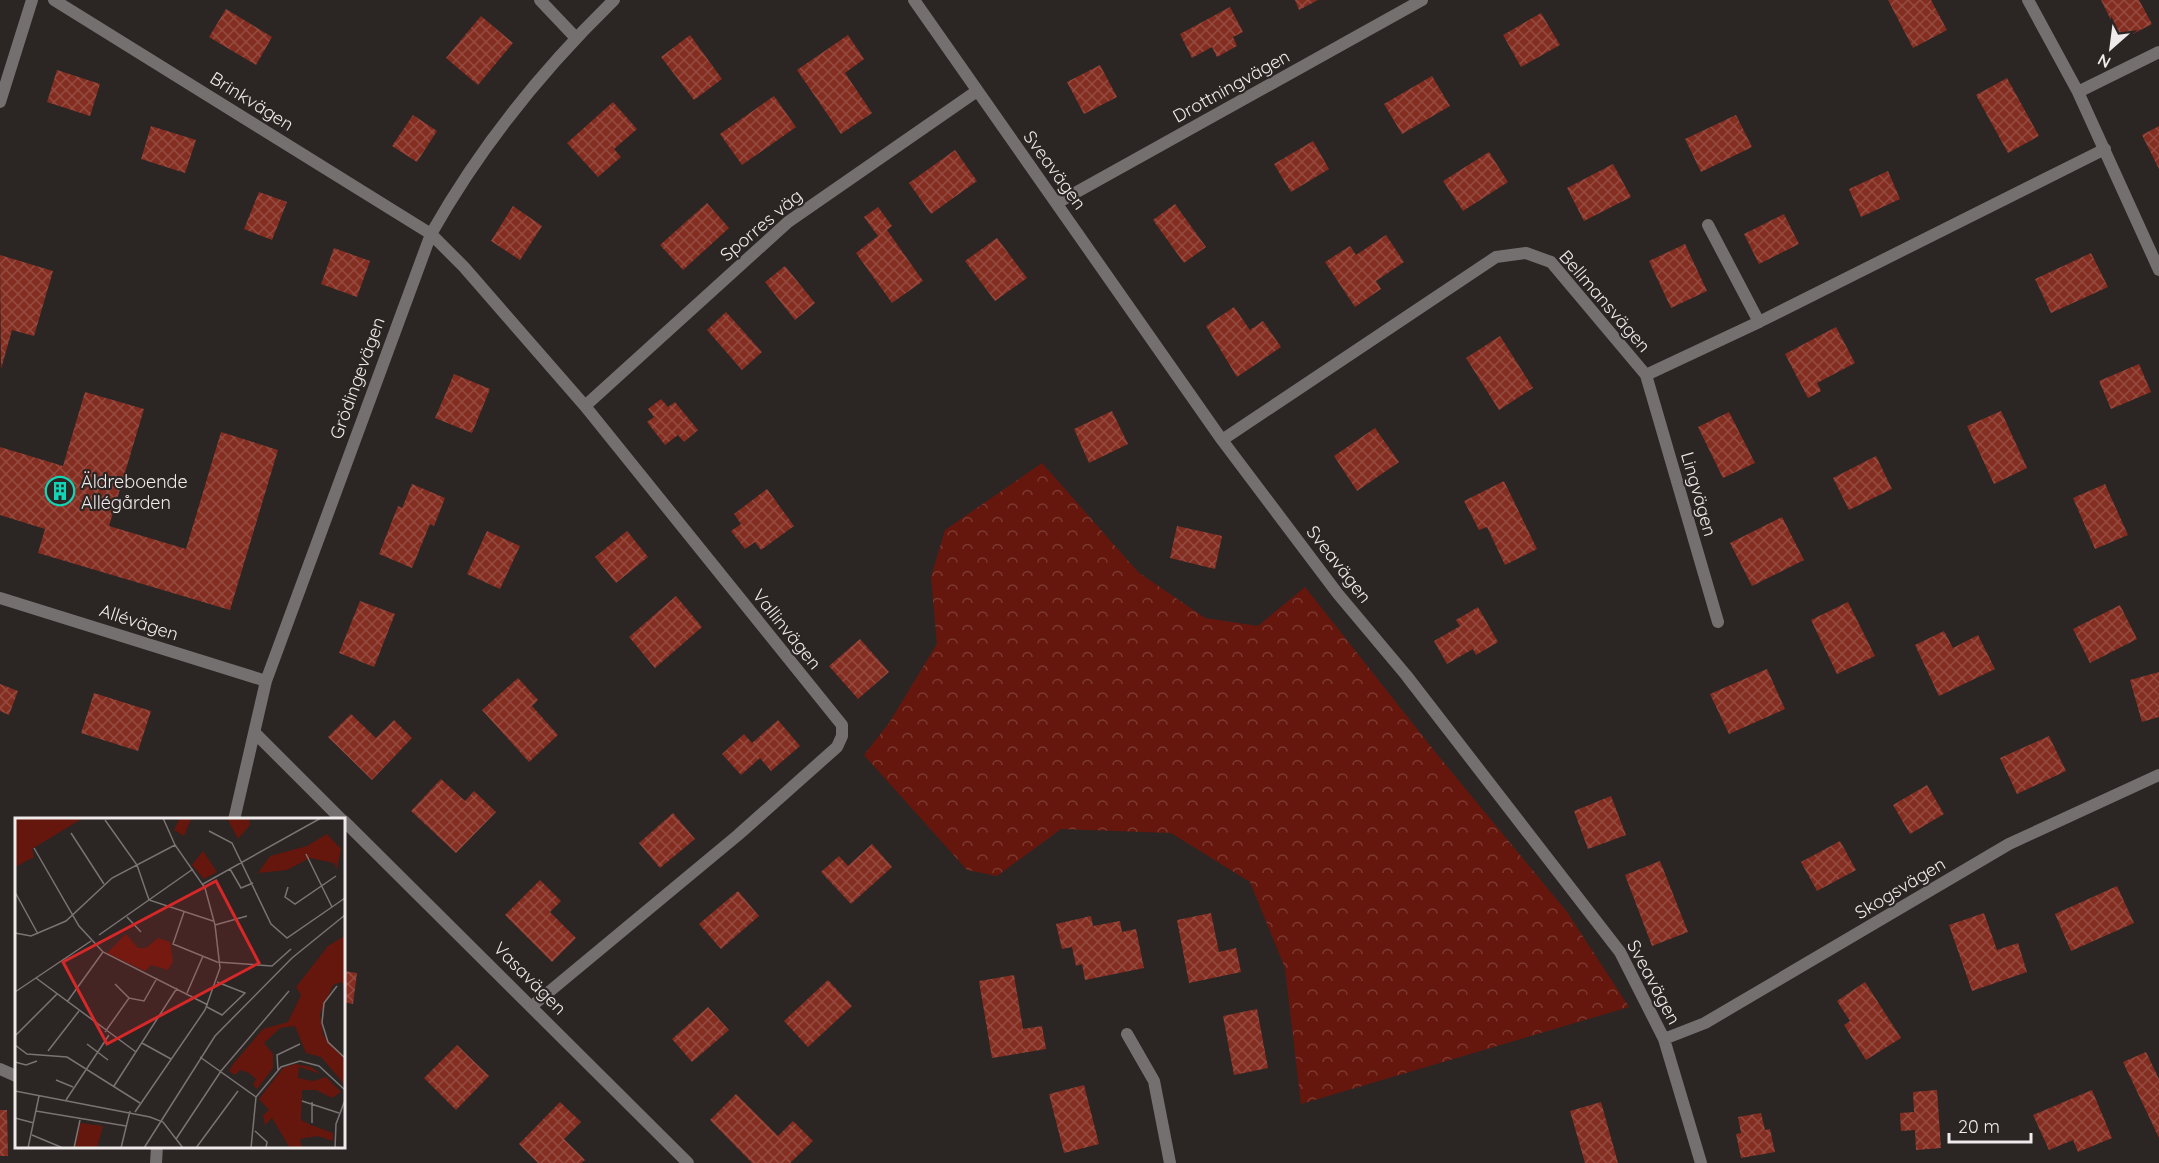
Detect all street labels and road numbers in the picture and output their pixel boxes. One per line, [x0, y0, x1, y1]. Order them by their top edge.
street label: Drottningvägen [1168, 44, 1294, 128]
street label: Brinkvägen [206, 66, 298, 136]
street label: Sveavägen [1019, 126, 1091, 214]
street label: Sporres väg [715, 184, 807, 266]
street label: Bellmansvägen [1554, 245, 1656, 357]
street label: Grödingevägen [324, 314, 390, 442]
street label: Lingvägen [1676, 449, 1722, 539]
street label: Sveavägen [1302, 521, 1376, 607]
street label: Vallinvägen [748, 584, 826, 674]
street label: Allévägen [97, 598, 181, 646]
street label: Skogsvägen [1851, 852, 1949, 924]
street label: Sveavägen [1622, 936, 1686, 1028]
street label: Vasavägen [489, 937, 571, 1019]

